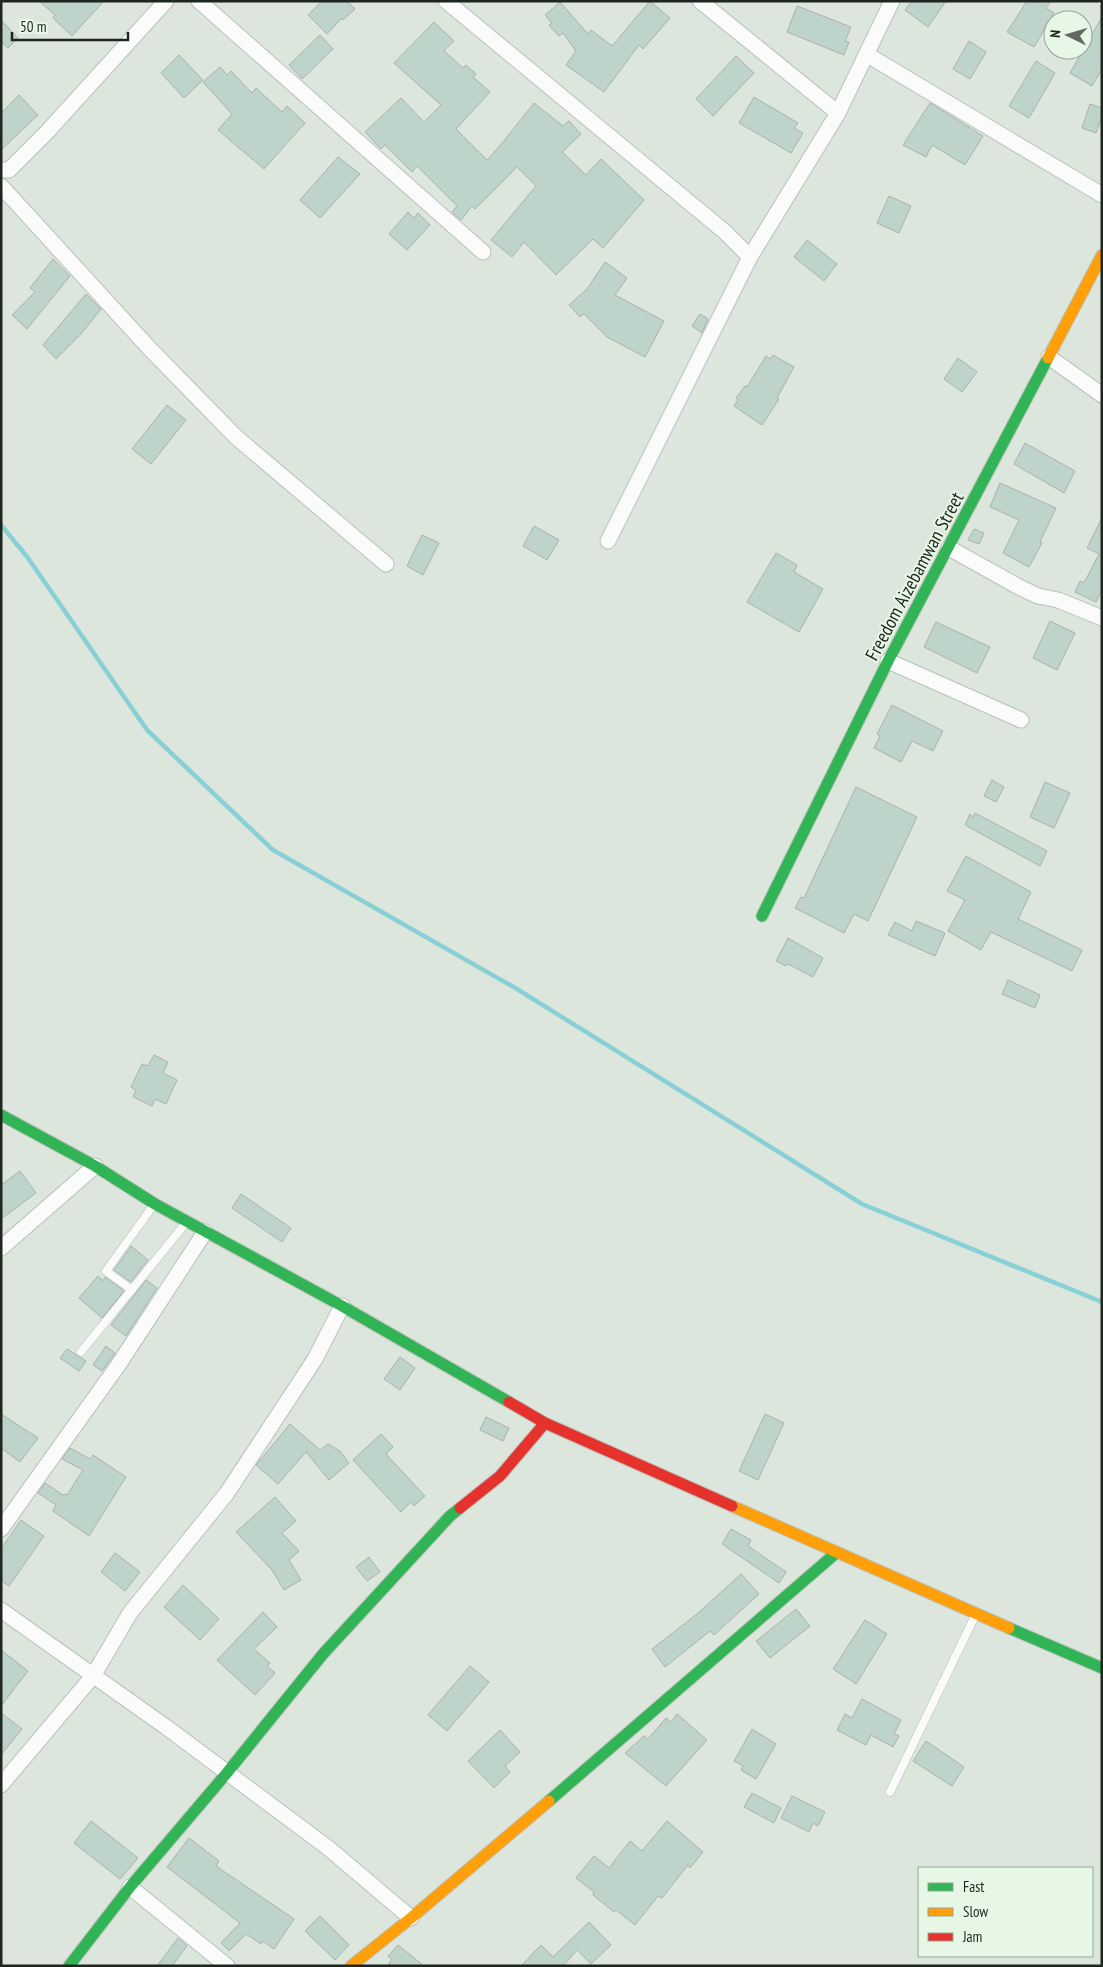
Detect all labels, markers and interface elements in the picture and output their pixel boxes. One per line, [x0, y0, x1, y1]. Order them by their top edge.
scale bar [12, 10, 129, 42]
north arrow [1043, 10, 1093, 60]
text: 50 m [20, 17, 46, 36]
text: N [1046, 29, 1064, 38]
street label: Freedom Aizebamwan Street [859, 487, 969, 664]
legend [918, 1867, 1093, 1957]
text: Fast [963, 1877, 984, 1896]
text: Slow [963, 1902, 988, 1921]
text: Jam [962, 1927, 982, 1946]

